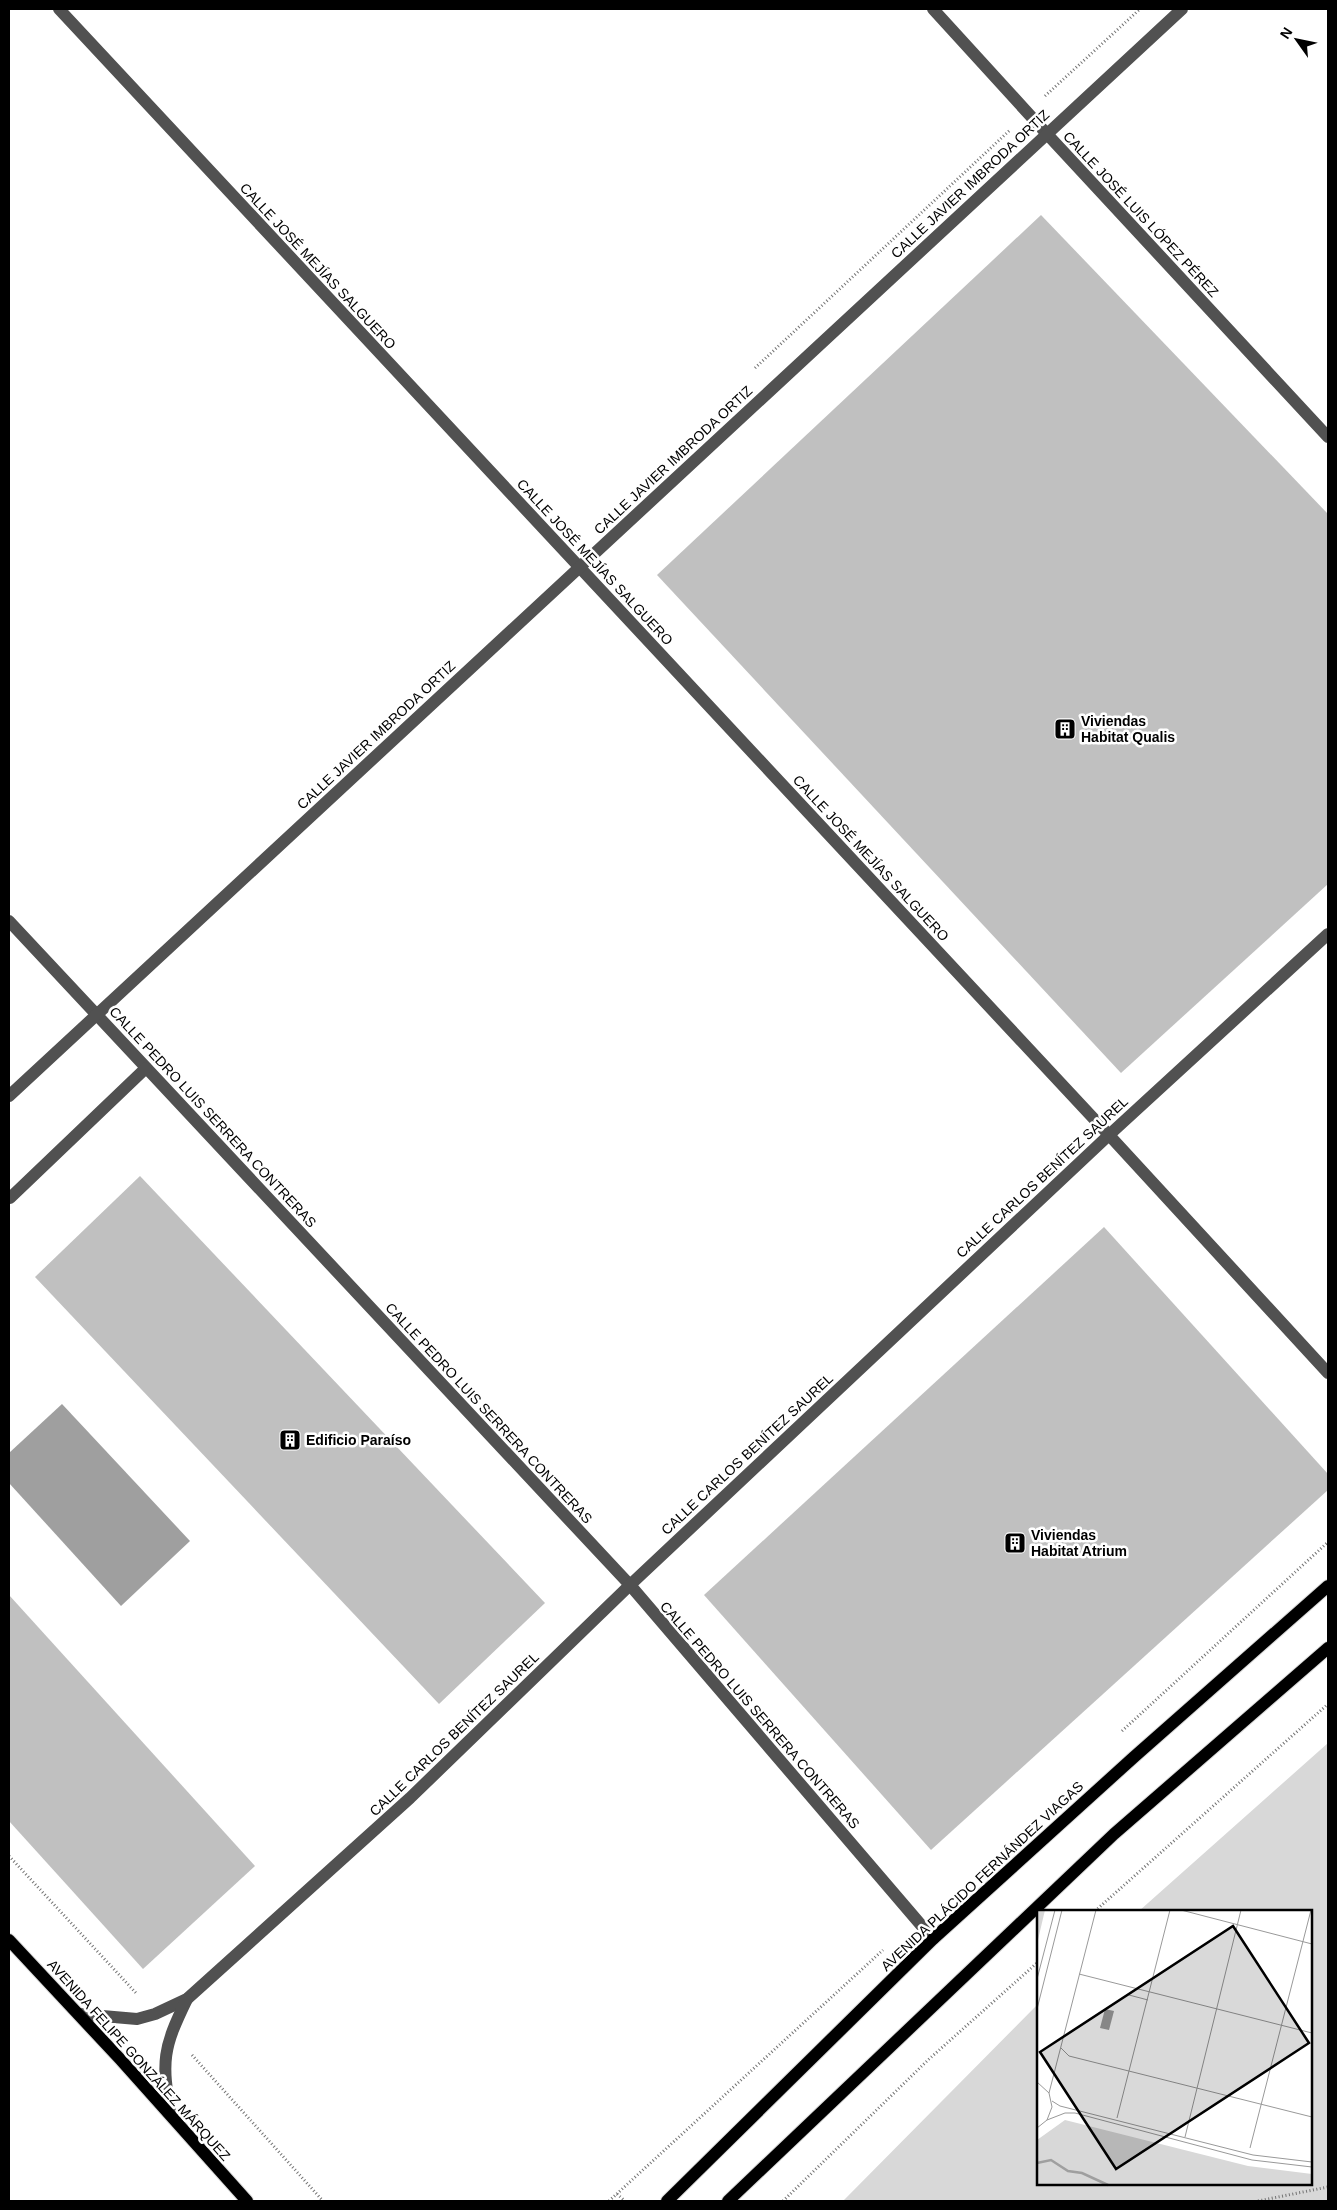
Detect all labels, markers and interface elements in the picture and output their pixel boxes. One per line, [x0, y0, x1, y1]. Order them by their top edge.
north arrow [1272, 15, 1322, 65]
text: N [1277, 24, 1296, 42]
street label: CALLE JAVIER IMBRODA ORTIZ [888, 106, 1053, 262]
street label: CALLE JOSÉ LUIS LÓPEZ PÉREZ [1060, 128, 1222, 300]
street label: CALLE JOSÉ MEJÍAS SALGUERO [237, 180, 399, 352]
street label: CALLE JAVIER IMBRODA ORTIZ [591, 382, 756, 538]
street label: CALLE JOSÉ MEJÍAS SALGUERO [514, 476, 676, 648]
street label: CALLE JAVIER IMBRODA ORTIZ [294, 657, 459, 813]
place label: Viviendas Habitat Qualis [1081, 713, 1175, 745]
building icon: Viviendas Habitat Qualis [1053, 717, 1077, 741]
street label: CALLE JOSÉ MEJÍAS SALGUERO [790, 772, 952, 944]
street label: CALLE PEDRO LUIS SERRERA CONTRERAS [106, 1003, 320, 1231]
street label: CALLE CARLOS BENÍTEZ SAUREL [953, 1093, 1131, 1261]
street label: CALLE PEDRO LUIS SERRERA CONTRERAS [382, 1299, 596, 1527]
street label: CALLE CARLOS BENÍTEZ SAUREL [658, 1370, 836, 1538]
building icon: Edificio Paraíso [278, 1428, 302, 1452]
place label: Edificio Paraíso [306, 1432, 411, 1448]
place label: Viviendas Habitat Atrium [1031, 1527, 1127, 1559]
building icon: Viviendas Habitat Atrium [1003, 1531, 1027, 1555]
street label: CALLE PEDRO LUIS SERRERA CONTRERAS [657, 1598, 863, 1832]
street label: CALLE CARLOS BENÍTEZ SAUREL [366, 1649, 542, 1819]
street label: AVENIDA PLÁCIDO FERNÁNDEZ VIAGAS [878, 1778, 1086, 1974]
inset map [1037, 1910, 1312, 2185]
street label: AVENIDA FELIPE GONZÁLEZ MÁRQUEZ [44, 1956, 234, 2164]

